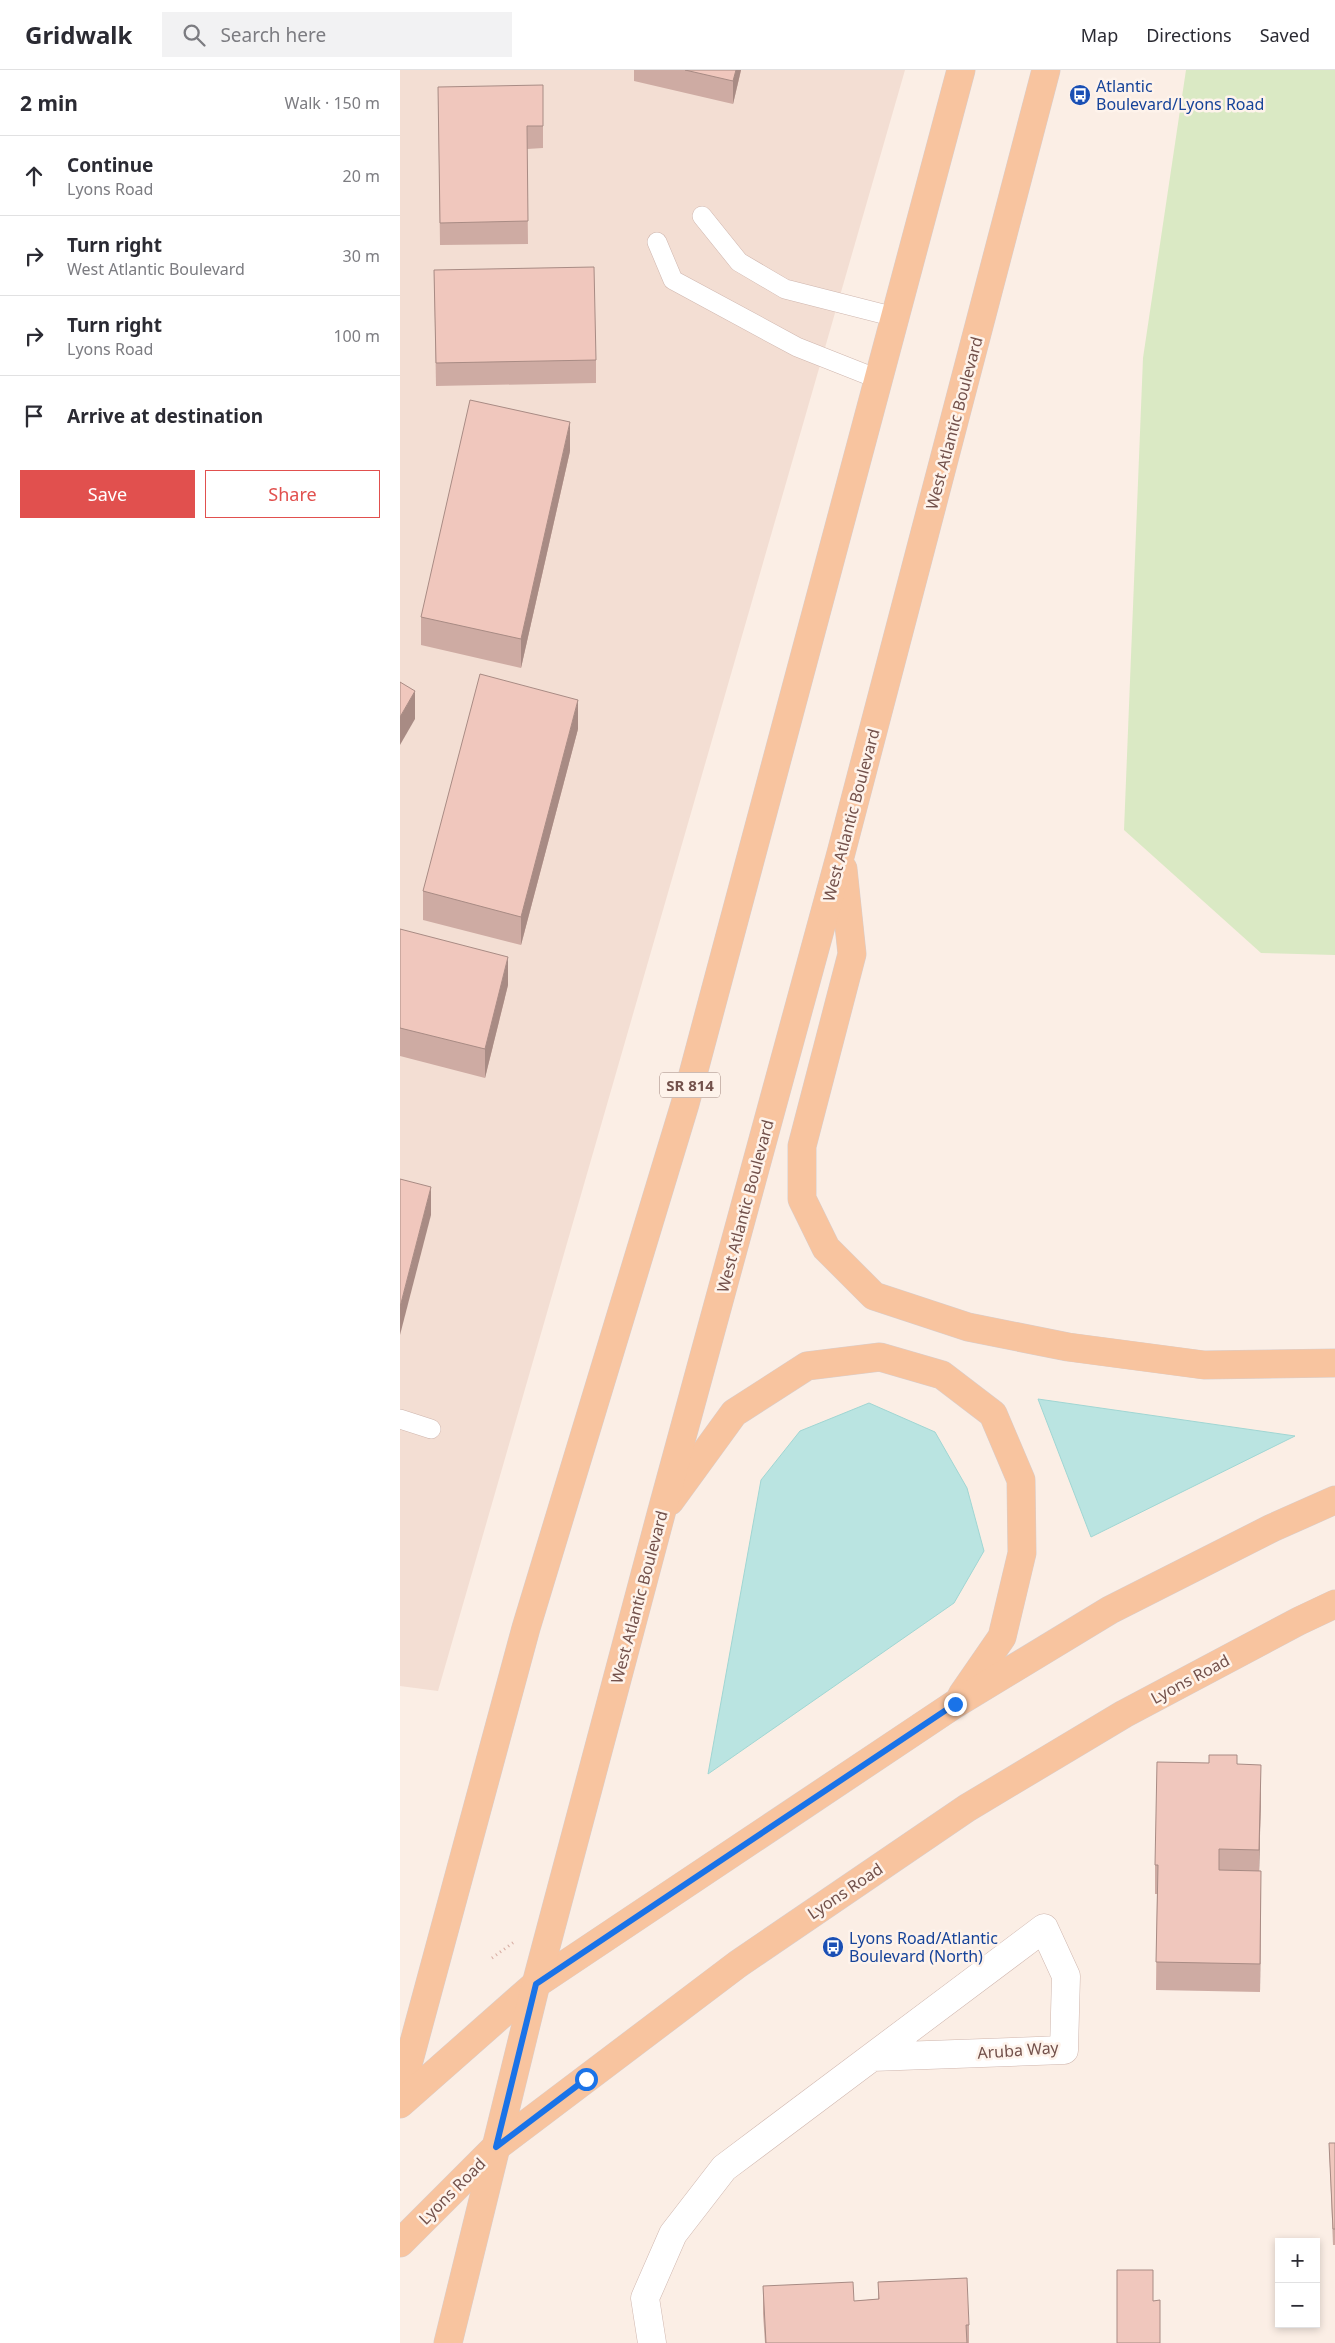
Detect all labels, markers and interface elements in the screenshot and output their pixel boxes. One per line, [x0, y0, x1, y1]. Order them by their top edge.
search box [162, 12, 512, 57]
text: Gridwalk [25, 18, 132, 51]
icon: search [180, 21, 208, 49]
text: Search here [220, 22, 326, 48]
text: Map [1081, 23, 1118, 47]
text: Directions [1146, 23, 1232, 47]
text: Saved [1260, 23, 1310, 47]
place label: Atlantic Boulevard/Lyons Road [1096, 75, 1264, 115]
bus stop icon: Atlantic Boulevard/Lyons Road [1068, 83, 1092, 107]
text: 2 min [20, 89, 78, 117]
text: Walk · 150 m [285, 92, 380, 114]
text: Continue [67, 152, 153, 178]
icon: ahead [20, 162, 48, 190]
text: 20 m [343, 165, 380, 187]
text: Lyons Road [67, 178, 153, 200]
text: Turn right [67, 232, 162, 258]
icon: right [20, 242, 48, 270]
text: 30 m [343, 245, 380, 267]
text: West Atlantic Boulevard [67, 258, 245, 280]
text: Turn right [67, 312, 162, 338]
icon: right [20, 322, 48, 350]
text: 100 m [333, 325, 380, 347]
street label: West Atlantic Boulevard [920, 334, 988, 512]
text: Lyons Road [67, 338, 153, 360]
icon: arrive [20, 402, 48, 430]
text: Arrive at destination [67, 403, 263, 429]
button: Save [20, 470, 195, 518]
button: Share [205, 470, 380, 518]
street label: West Atlantic Boulevard [817, 726, 885, 904]
road number: SR 814 [660, 1072, 720, 1098]
street label: West Atlantic Boulevard [711, 1117, 779, 1295]
street label: West Atlantic Boulevard [605, 1508, 673, 1686]
street label: Lyons Road [1147, 1649, 1233, 1709]
route end [944, 1693, 967, 1716]
street label: Lyons Road [803, 1858, 887, 1924]
place label: Lyons Road/Atlantic Boulevard (North) [849, 1927, 998, 1967]
bus stop icon: Lyons Road/Atlantic Boulevard (North) [821, 1935, 845, 1959]
street label: Aruba Way [977, 2036, 1060, 2064]
route start [575, 2068, 598, 2091]
street label: Lyons Road [414, 2153, 490, 2229]
map controls [1275, 2238, 1320, 2328]
button: + [1275, 2238, 1320, 2283]
button: − [1275, 2283, 1320, 2328]

